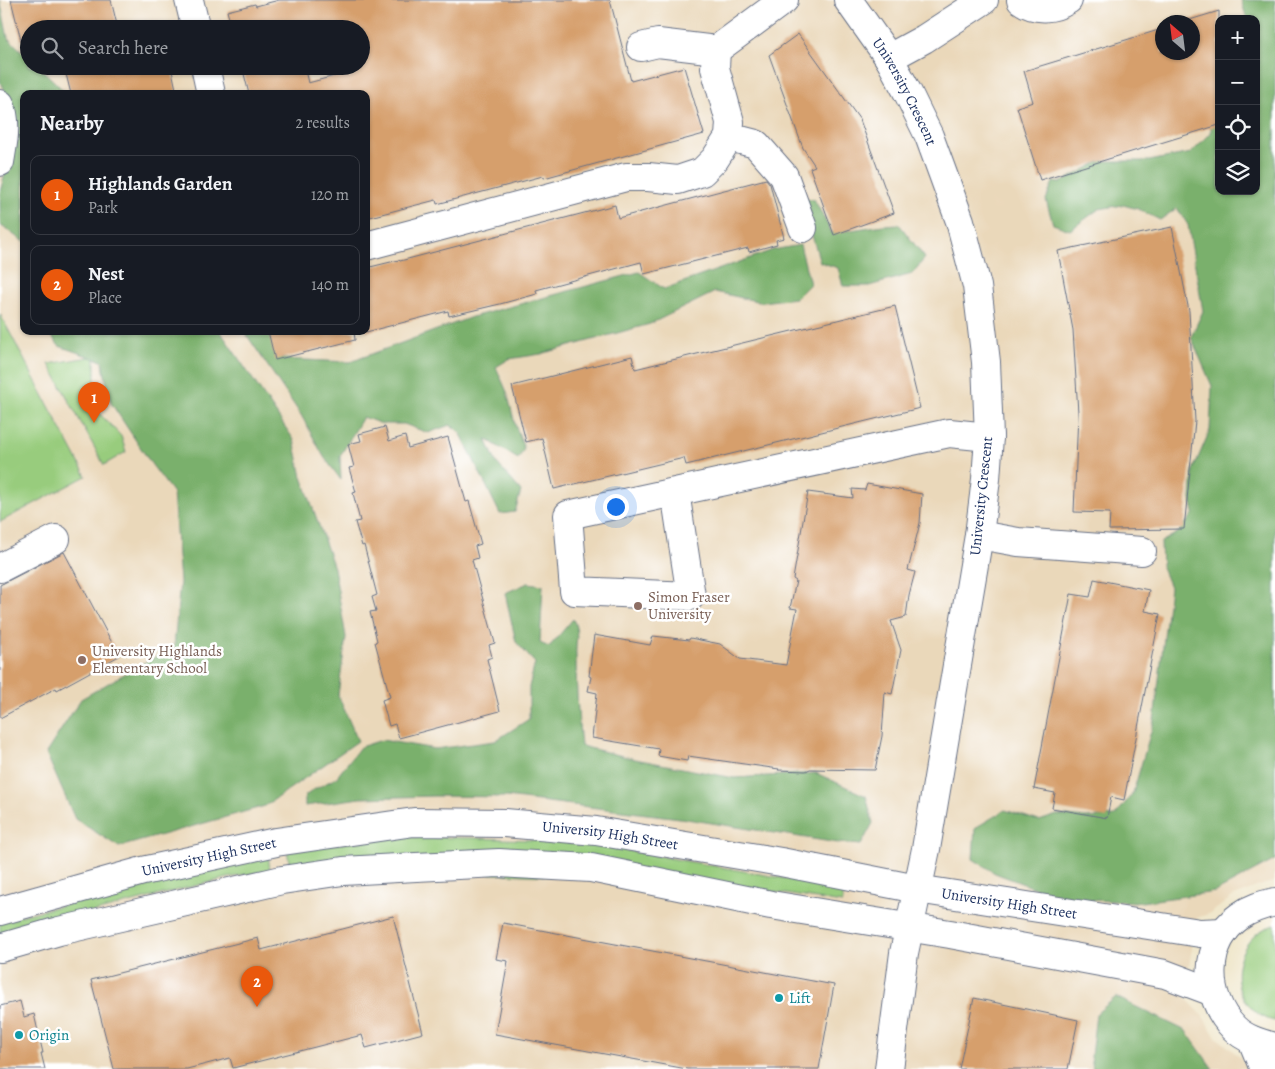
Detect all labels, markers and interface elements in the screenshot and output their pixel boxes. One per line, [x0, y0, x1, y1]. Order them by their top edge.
north arrow [1155, 15, 1200, 60]
map controls [1215, 15, 1260, 195]
button: + [1215, 15, 1260, 60]
search box [20, 20, 370, 75]
icon: search [38, 34, 66, 62]
street label: University Crescent [868, 34, 942, 148]
text: Search here [78, 35, 168, 61]
button: − [1215, 60, 1260, 105]
button: locate [1215, 105, 1260, 150]
text: Nearby [40, 109, 103, 137]
text: 2 results [295, 112, 350, 134]
button: layers [1215, 150, 1260, 195]
text: Highlands Garden [88, 171, 232, 197]
text: 1 [54, 184, 60, 206]
text: 120 m [311, 184, 349, 206]
text: Park [88, 197, 118, 219]
text: Nest [88, 261, 124, 287]
text: 2 [53, 274, 61, 296]
text: 140 m [311, 274, 349, 296]
text: Place [88, 287, 122, 309]
pin: 1 [78, 382, 110, 423]
street label: University Crescent [965, 435, 997, 557]
your location [603, 494, 629, 520]
place label: Simon Fraser University [648, 587, 730, 624]
marker: Simon Fraser University [632, 600, 644, 612]
place label: University Highlands Elementary School [92, 641, 222, 678]
marker: University Highlands Elementary School [76, 654, 88, 666]
street label: University High Street [541, 816, 680, 855]
street label: University High Street [140, 832, 278, 881]
street label: University High Street [940, 883, 1079, 924]
pin: 2 [241, 966, 273, 1007]
place label: Lift [789, 988, 811, 1008]
marker: Lift [773, 992, 785, 1004]
place label: Origin [29, 1025, 69, 1045]
marker: Origin [13, 1029, 25, 1041]

